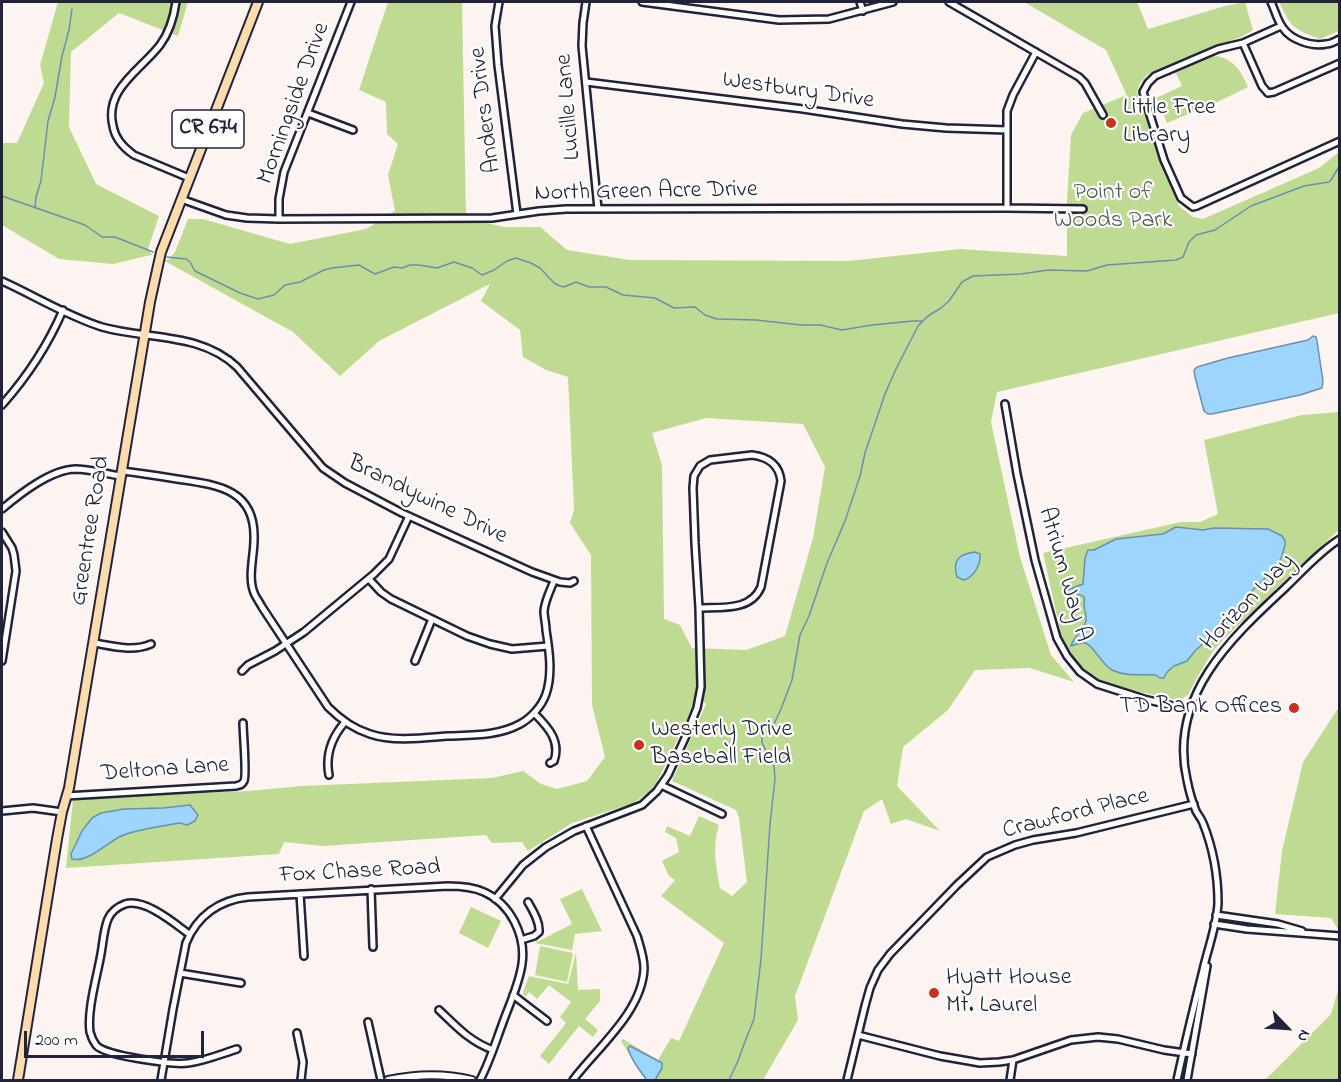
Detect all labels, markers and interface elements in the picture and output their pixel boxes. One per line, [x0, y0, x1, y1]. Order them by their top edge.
street label: Morningside Drive [252, 19, 338, 189]
street label: Anders Drive [465, 45, 509, 175]
street label: Lucille Lane [551, 53, 589, 161]
street label: Westbury Drive [720, 67, 876, 117]
place label: Little Free Library [1123, 95, 1216, 151]
road number: CR 674 [172, 110, 244, 148]
marker: Little Free Library [1104, 116, 1118, 130]
street label: North Green Acre Drive [534, 177, 758, 209]
park label: Point of Woods Park [1054, 180, 1172, 236]
street label: Brandywine Drive [343, 450, 511, 552]
street label: Greentree Road [66, 454, 118, 608]
street label: Atrium Way A [1030, 504, 1096, 646]
street label: Horizon Way [1196, 549, 1302, 657]
place label: TD Bank Offices [1119, 694, 1282, 722]
marker: TD Bank Offices [1287, 701, 1301, 715]
place label: Westerly Drive Baseball Field [651, 717, 792, 773]
marker: Westerly Drive Baseball Field [632, 738, 646, 752]
street label: Deltona Lane [100, 752, 230, 790]
street label: Crawford Place [1000, 783, 1152, 847]
street label: Fox Chase Road [279, 854, 441, 892]
place label: Hyatt House Mt. Laurel [946, 965, 1071, 1021]
marker: Hyatt House Mt. Laurel [927, 986, 941, 1000]
north arrow [1257, 998, 1317, 1058]
scale bar [27, 1019, 207, 1057]
text: N [1290, 1026, 1316, 1046]
text: 200 m [35, 1028, 78, 1054]

